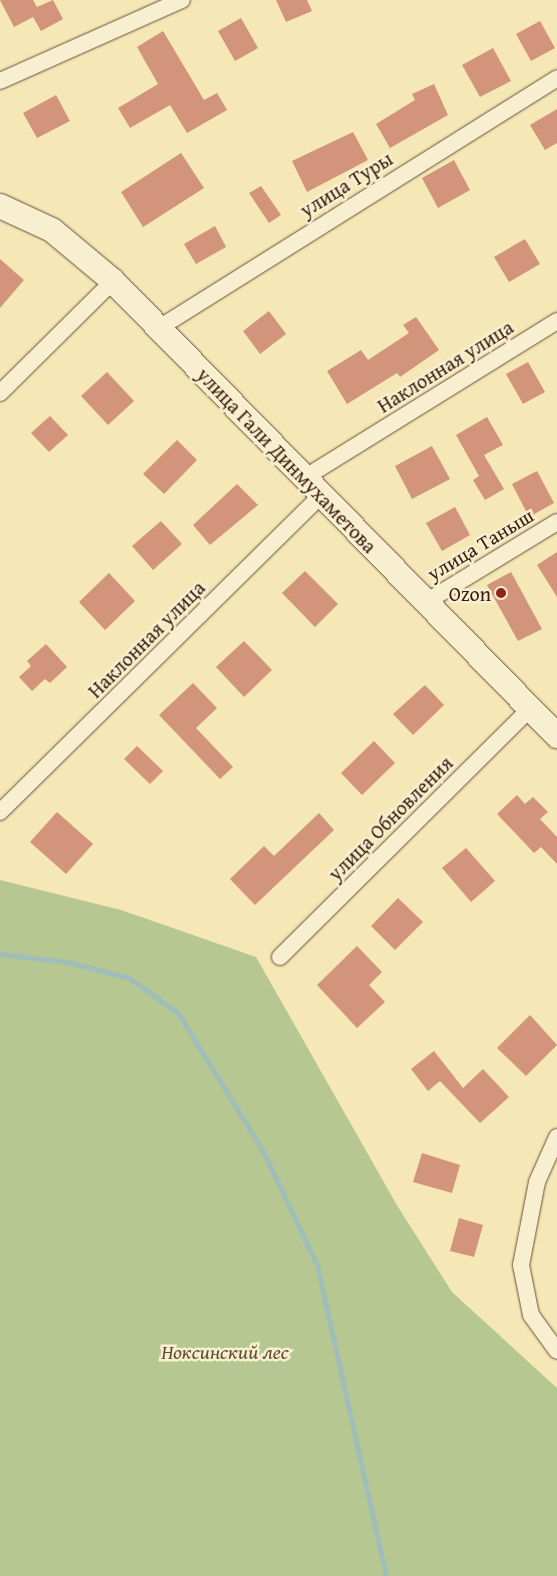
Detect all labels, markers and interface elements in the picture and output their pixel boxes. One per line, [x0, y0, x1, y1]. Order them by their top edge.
street label: улица Туры [295, 146, 397, 222]
street label: Наклонная улица [373, 315, 517, 417]
street label: улица Гали Динмухаметова [192, 362, 382, 558]
street label: улица Таныш [422, 503, 538, 585]
street label: Наклонная улица [82, 575, 210, 703]
place label: Ozon [449, 581, 491, 605]
marker: Ozon [495, 587, 507, 599]
street label: улица Обновления [323, 751, 457, 885]
park label: Ноксинский лес [161, 1339, 289, 1363]

